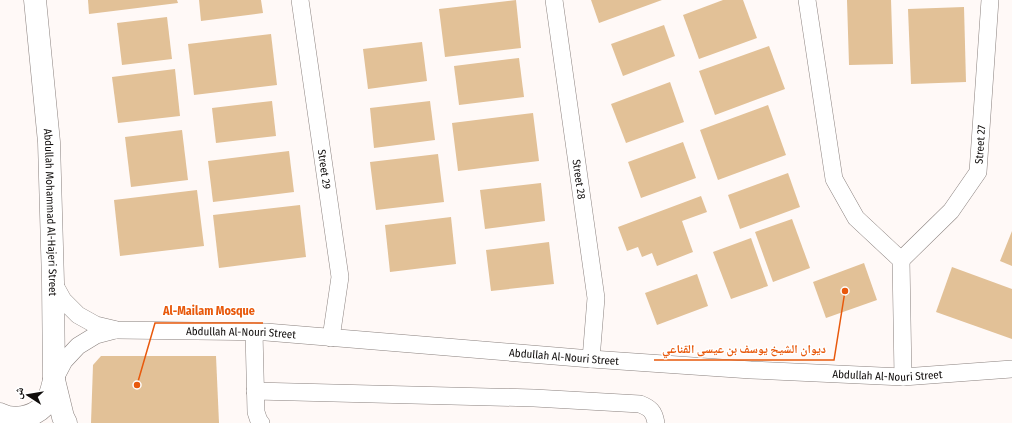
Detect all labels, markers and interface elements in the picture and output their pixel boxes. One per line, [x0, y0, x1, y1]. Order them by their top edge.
street label: Street 27 [972, 124, 988, 164]
street label: Abdullah Mohammad Al-Hajeri Street [41, 128, 60, 297]
street label: Street 29 [315, 149, 334, 190]
street label: Street 28 [570, 158, 589, 200]
callout: Al-Mailam Mosque [155, 299, 263, 323]
text: Al-Mailam Mosque [162, 304, 255, 318]
street label: Abdullah Al-Nouri Street [186, 324, 297, 341]
callout: ديوان الشيخ يوسف بن عيسى القناعي [654, 336, 834, 360]
text: ديوان الشيخ يوسف بن عيسى القناعي [662, 342, 826, 359]
street label: Abdullah Al-Nouri Street [509, 346, 620, 367]
street label: Abdullah Al-Nouri Street [832, 367, 943, 384]
north arrow [8, 375, 48, 415]
text: ش [11, 386, 27, 400]

